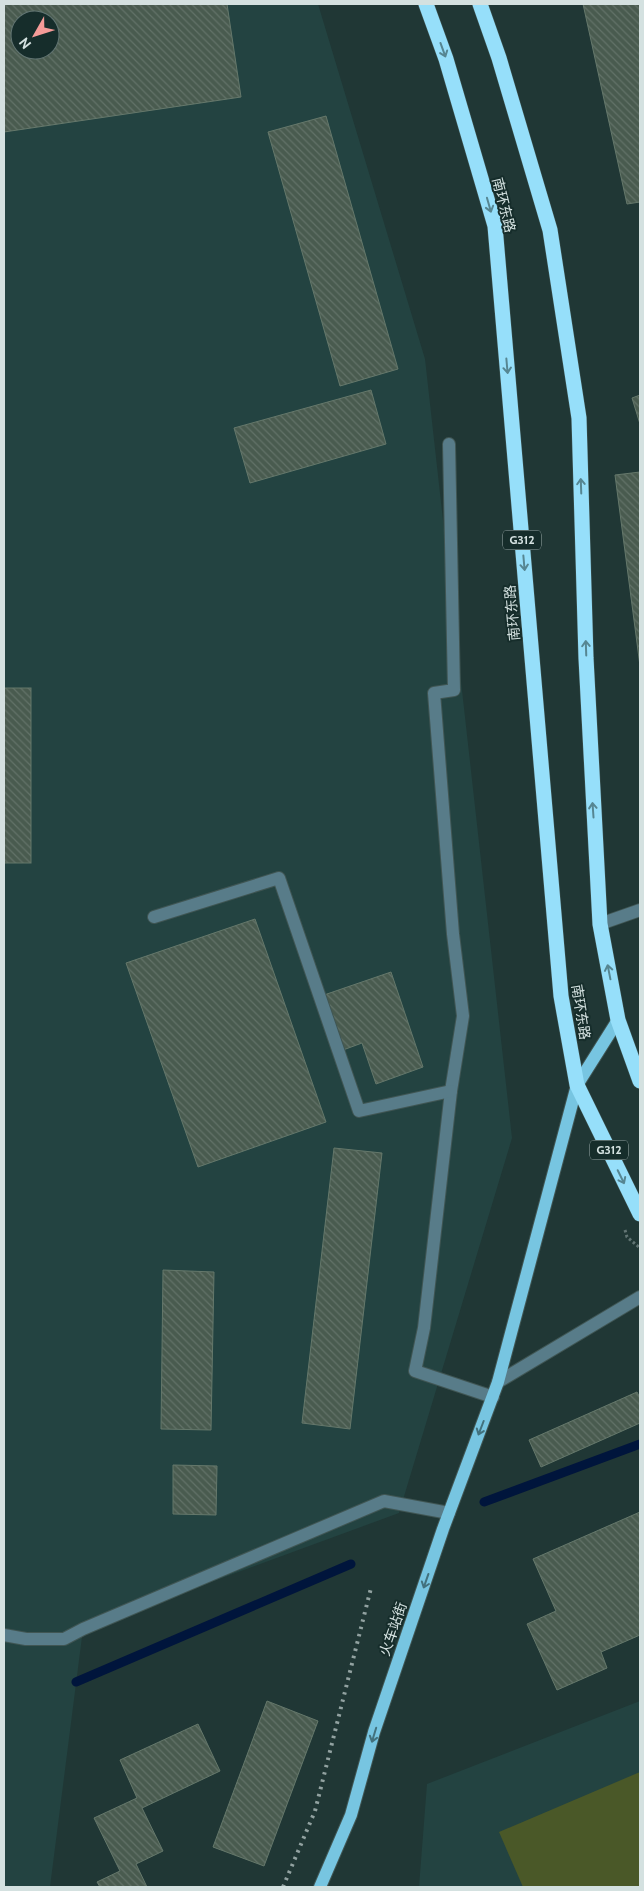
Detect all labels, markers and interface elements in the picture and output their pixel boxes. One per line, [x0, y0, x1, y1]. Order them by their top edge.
north arrow [10, 10, 60, 60]
text: N [15, 34, 35, 53]
one-way arrow [439, 41, 448, 57]
street label: 南环东路 [488, 176, 520, 234]
one-way arrow [485, 197, 495, 213]
one-way arrow [503, 358, 512, 374]
one-way arrow [577, 478, 586, 494]
road number: G312 [503, 530, 541, 550]
one-way arrow [519, 555, 529, 571]
street label: 南环东路 [501, 584, 523, 642]
one-way arrow [581, 640, 590, 656]
one-way arrow [589, 803, 598, 819]
one-way arrow [604, 964, 614, 980]
street label: 南环东路 [568, 983, 594, 1041]
road number: G312 [590, 1140, 628, 1160]
one-way arrow [617, 1169, 627, 1184]
one-way arrow [476, 1420, 485, 1435]
one-way arrow [420, 1572, 430, 1588]
street label: 火车站街 [375, 1600, 411, 1658]
one-way arrow [368, 1726, 378, 1742]

